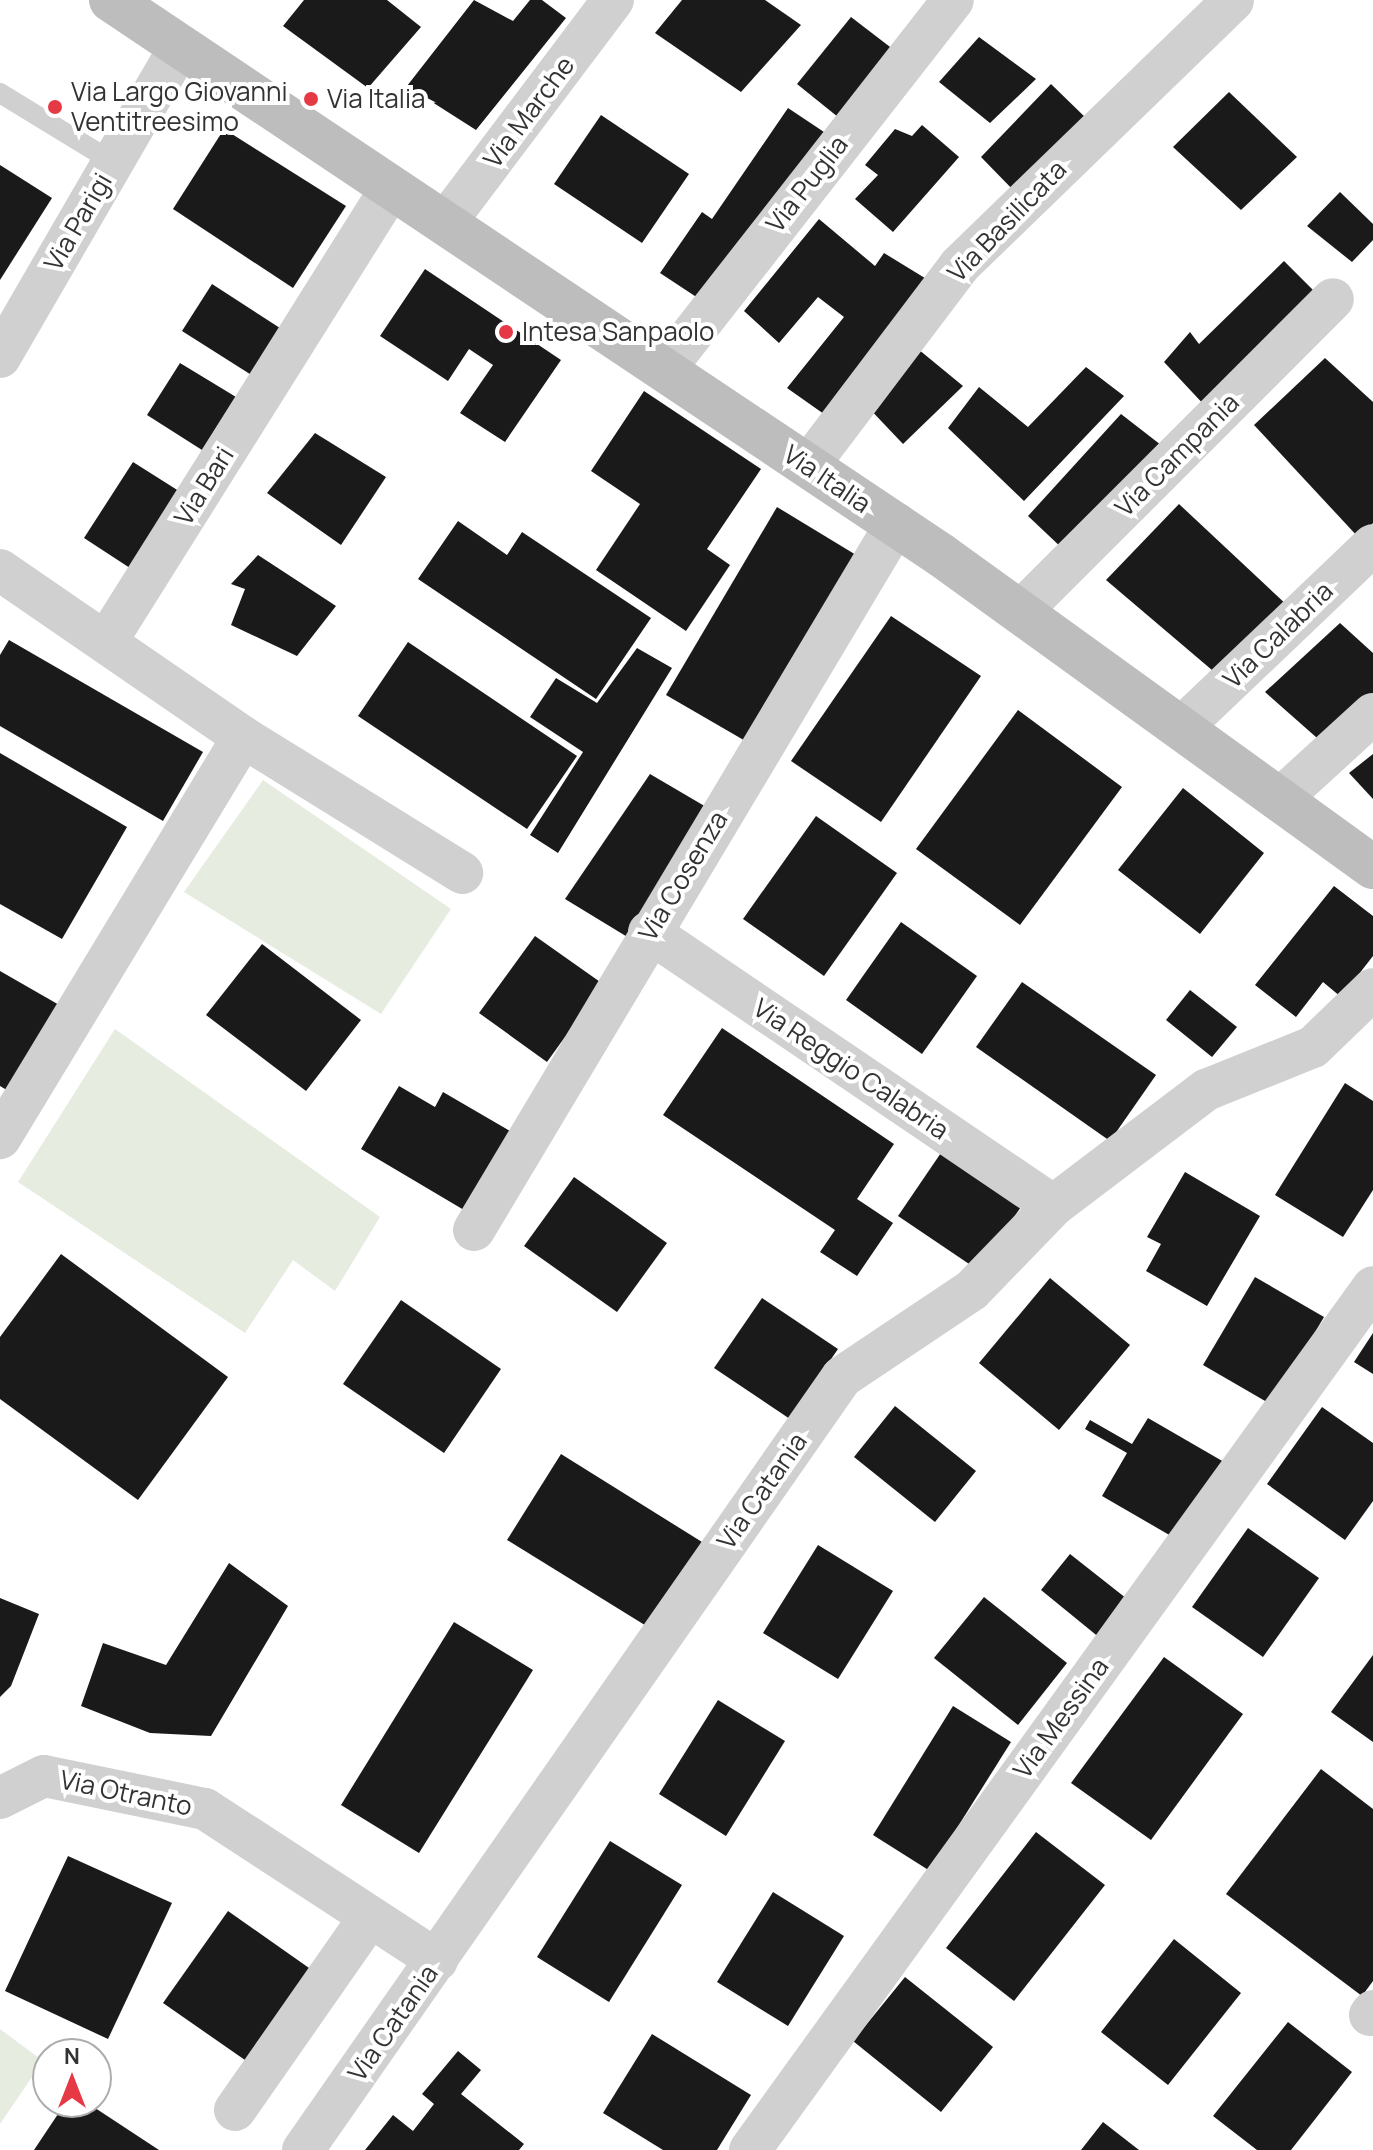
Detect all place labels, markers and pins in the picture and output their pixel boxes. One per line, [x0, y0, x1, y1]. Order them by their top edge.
place label: Via Largo Giovanni Ventitreesimo [71, 76, 288, 138]
place label: Via Italia [327, 83, 425, 115]
marker: Via Italia [302, 90, 320, 108]
marker: Via Largo Giovanni Ventitreesimo [46, 98, 64, 116]
place label: Intesa Sanpaolo [522, 316, 714, 348]
marker: Intesa Sanpaolo [497, 323, 515, 341]

